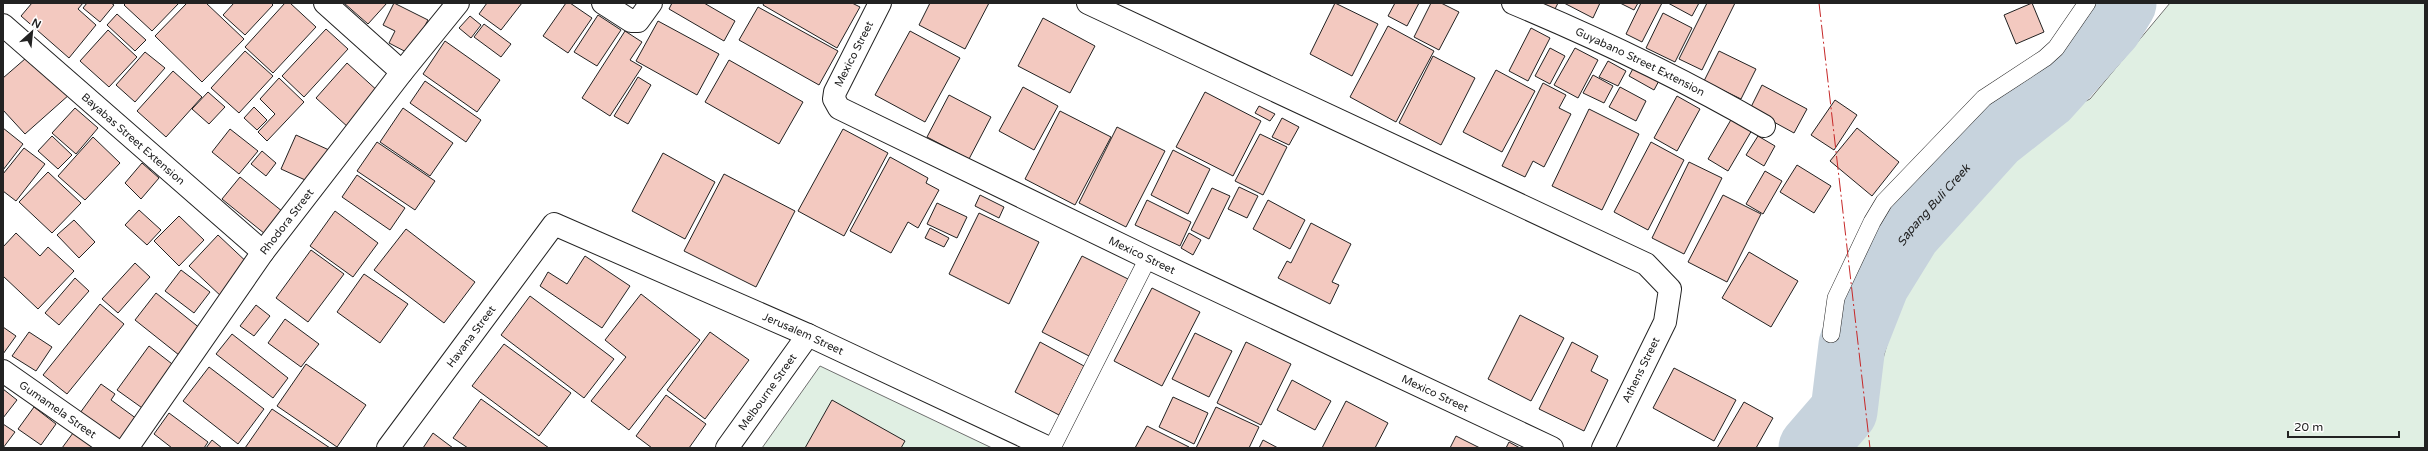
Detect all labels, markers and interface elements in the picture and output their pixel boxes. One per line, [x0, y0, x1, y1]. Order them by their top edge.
north arrow [12, 12, 52, 52]
text: N [29, 16, 43, 31]
street label: Mexico Street [832, 19, 876, 89]
street label: Guyabano Street Extension [1573, 24, 1707, 98]
street label: Bayabas Street Extension [79, 90, 188, 187]
water label: Sapang Buli Creek [1894, 160, 1974, 248]
street label: Rhodora Street [257, 186, 316, 257]
street label: Mexico Street [1107, 234, 1178, 276]
street label: Havana Street [444, 303, 498, 370]
street label: Jerusalem Street [761, 310, 846, 357]
street label: Athens Street [1620, 335, 1662, 405]
street label: Melbourne Street [735, 351, 799, 433]
street label: Mexico Street [1400, 372, 1471, 414]
street label: Gumamela Street [17, 378, 99, 441]
scale bar [2288, 413, 2399, 439]
text: 20 m [2294, 420, 2323, 434]

